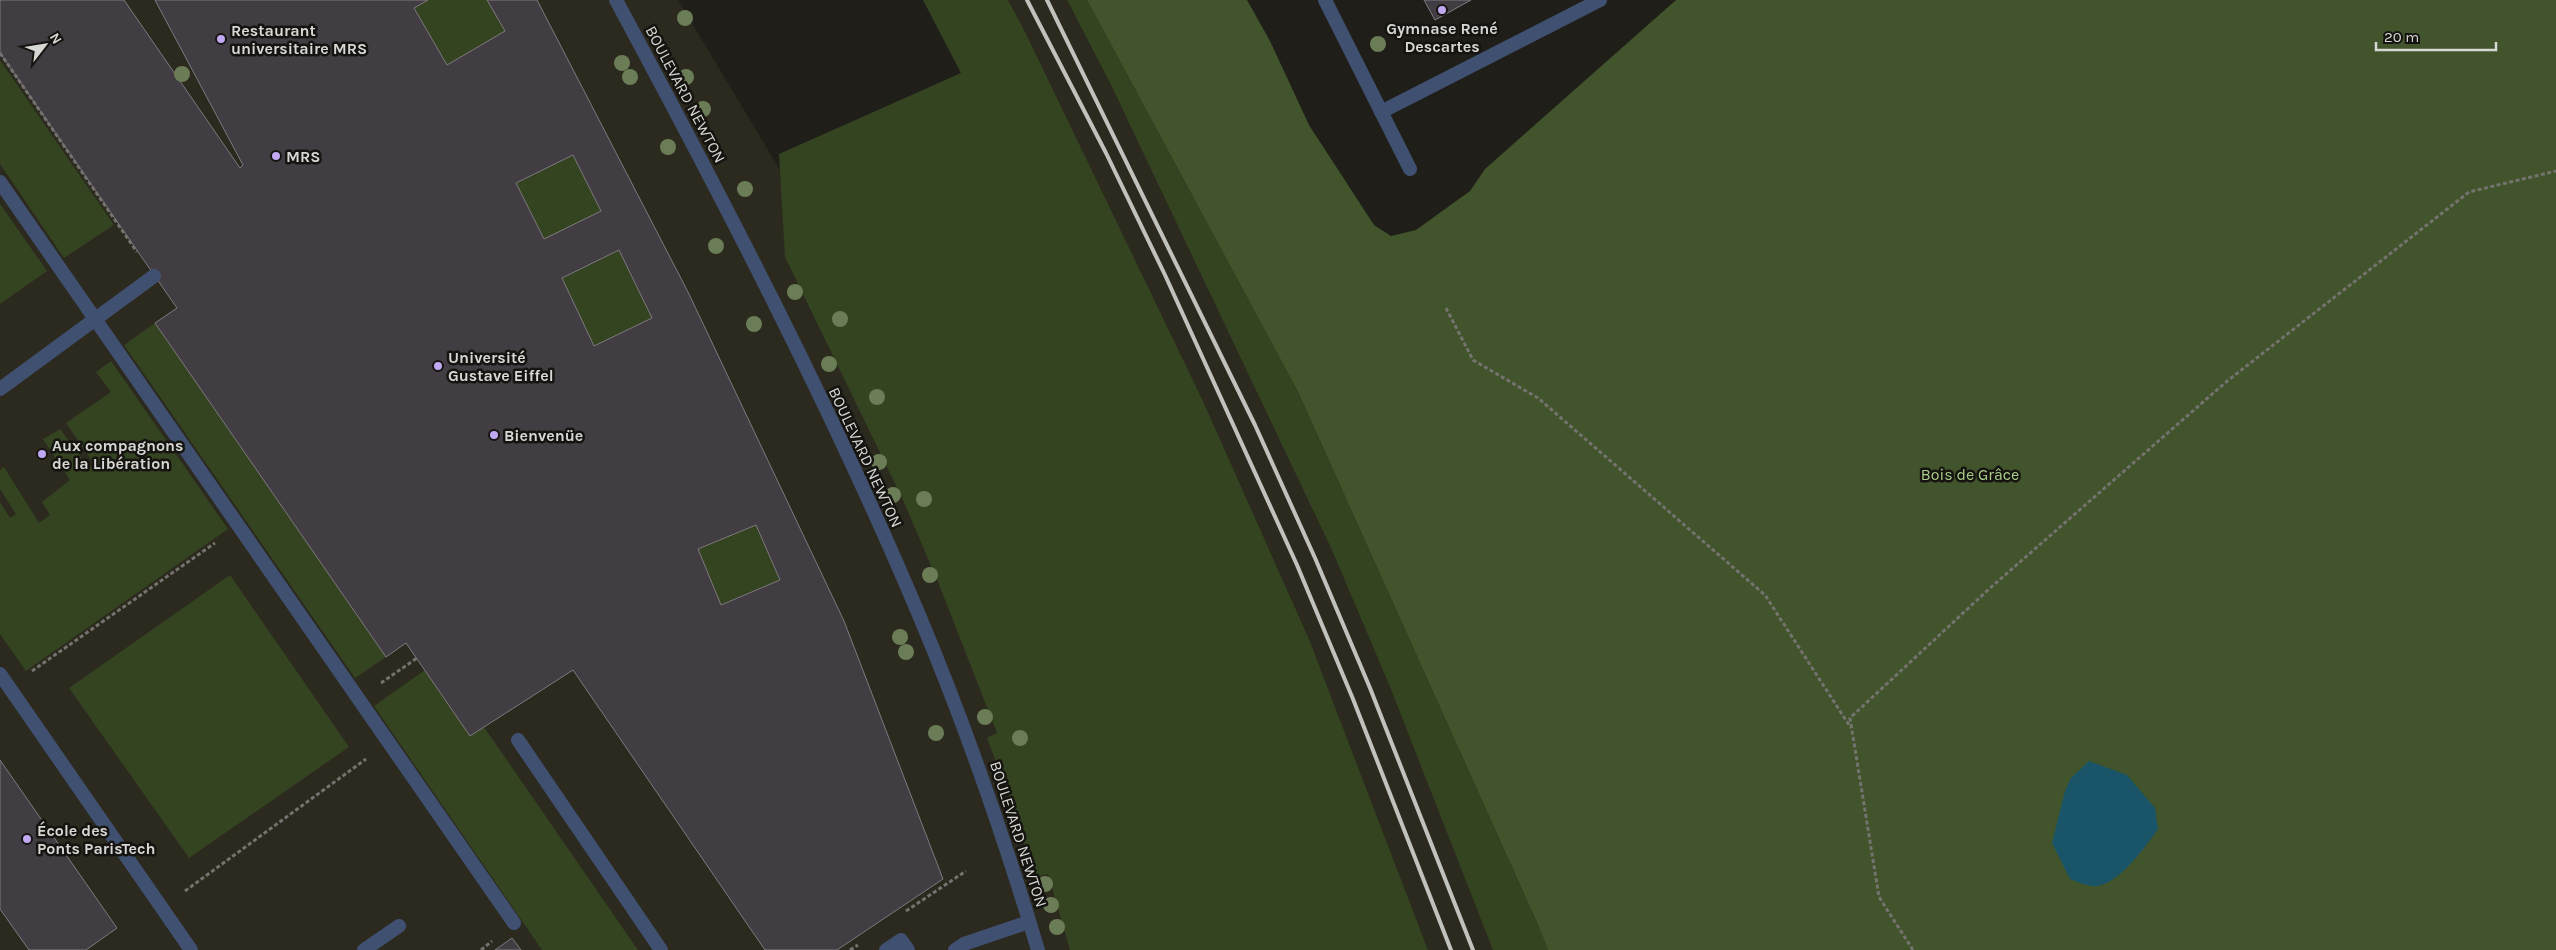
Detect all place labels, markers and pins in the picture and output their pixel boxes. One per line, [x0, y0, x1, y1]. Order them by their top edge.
marker: Gymnase René Descartes [1436, 4, 1448, 16]
place label: Gymnase René Descartes [1386, 19, 1498, 56]
place label: Restaurant universitaire MRS [231, 21, 367, 58]
marker: Restaurant universitaire MRS [215, 33, 227, 45]
place label: MRS [286, 147, 321, 166]
marker: MRS [270, 150, 282, 162]
place label: Université Gustave Eiffel [448, 348, 554, 385]
marker: Université Gustave Eiffel [432, 360, 444, 372]
place label: Bienvenüe [504, 426, 583, 445]
marker: Bienvenüe [488, 429, 500, 441]
place label: Aux compagnons de la Libération [52, 436, 184, 473]
marker: Aux compagnons de la Libération [36, 448, 48, 460]
place label: École des Ponts ParisTech [37, 821, 156, 858]
marker: École des Ponts ParisTech [21, 833, 33, 845]

